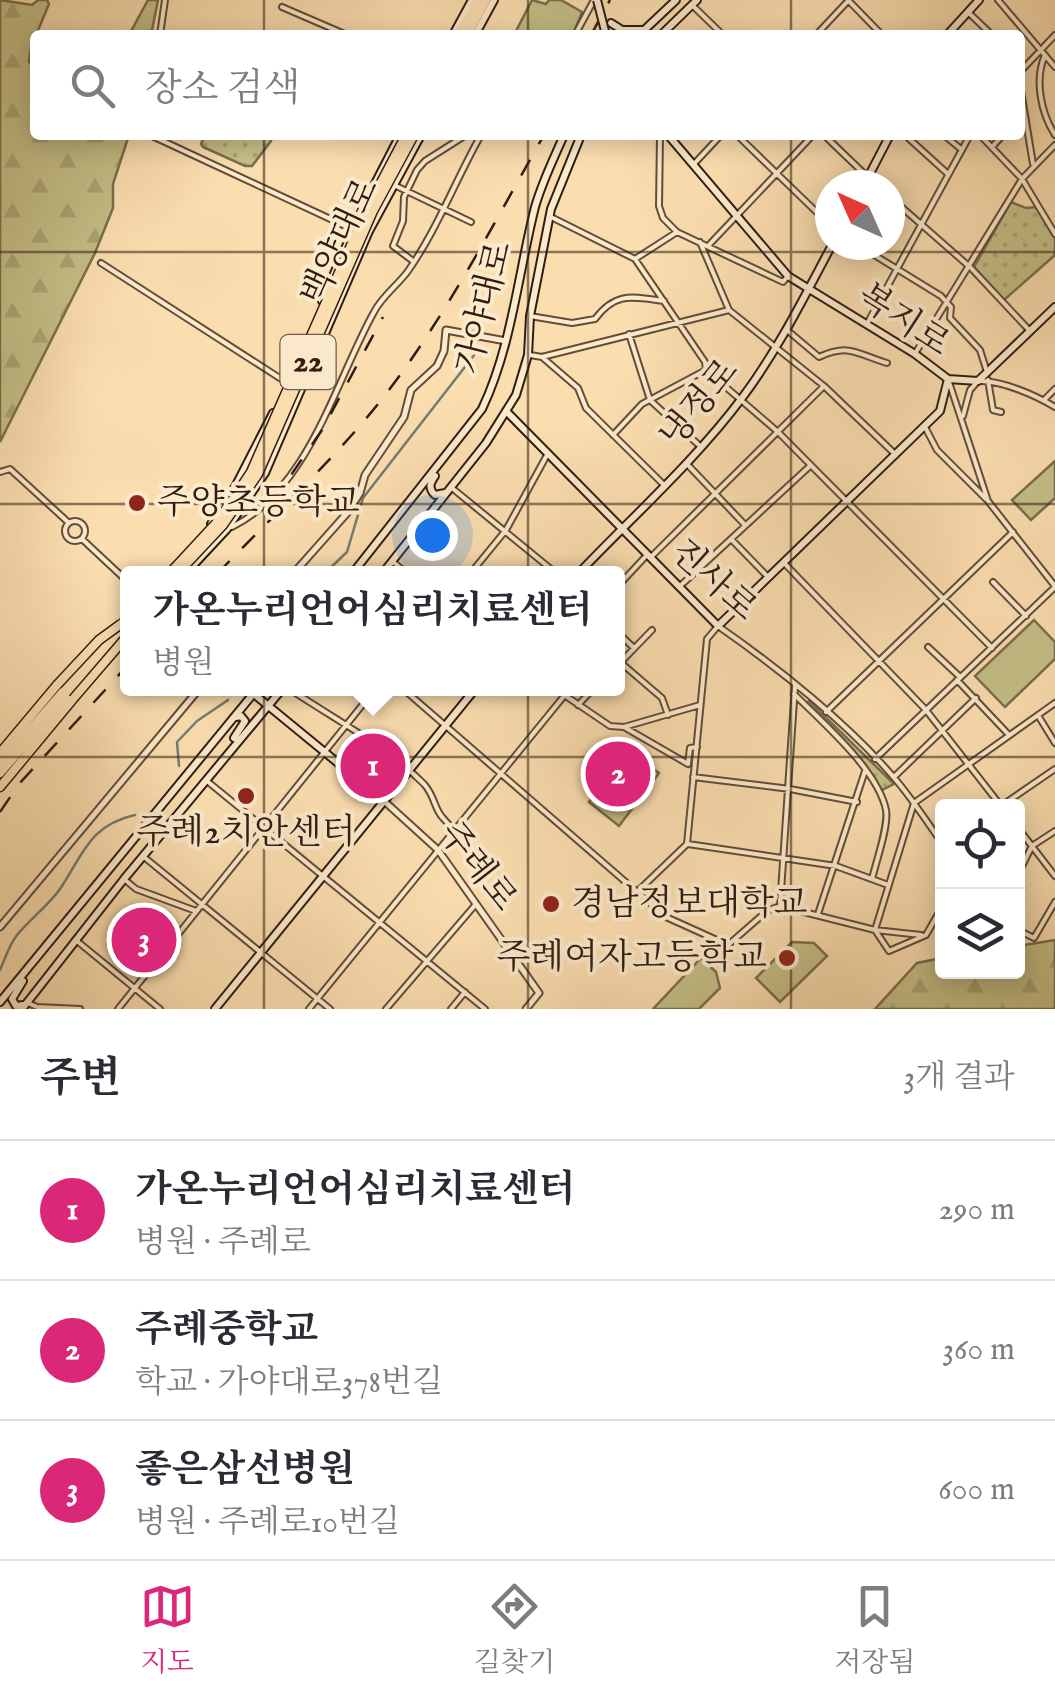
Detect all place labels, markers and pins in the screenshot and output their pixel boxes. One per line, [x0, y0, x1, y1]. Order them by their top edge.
place label: 주양초등학교 [157, 481, 360, 526]
marker: 주양초등학교 [126, 492, 148, 514]
pin: 1 [340, 728, 406, 804]
pin: 2 [586, 736, 650, 812]
marker: 주례2치안센터 [235, 785, 257, 807]
place label: 주례2치안센터 [136, 811, 356, 856]
place label: 경남정보대학교 [571, 882, 808, 927]
marker: 경남정보대학교 [540, 893, 562, 915]
pin: 3 [112, 902, 176, 978]
place label: 주례여자고등학교 [497, 936, 767, 981]
marker: 주례여자고등학교 [776, 947, 798, 969]

